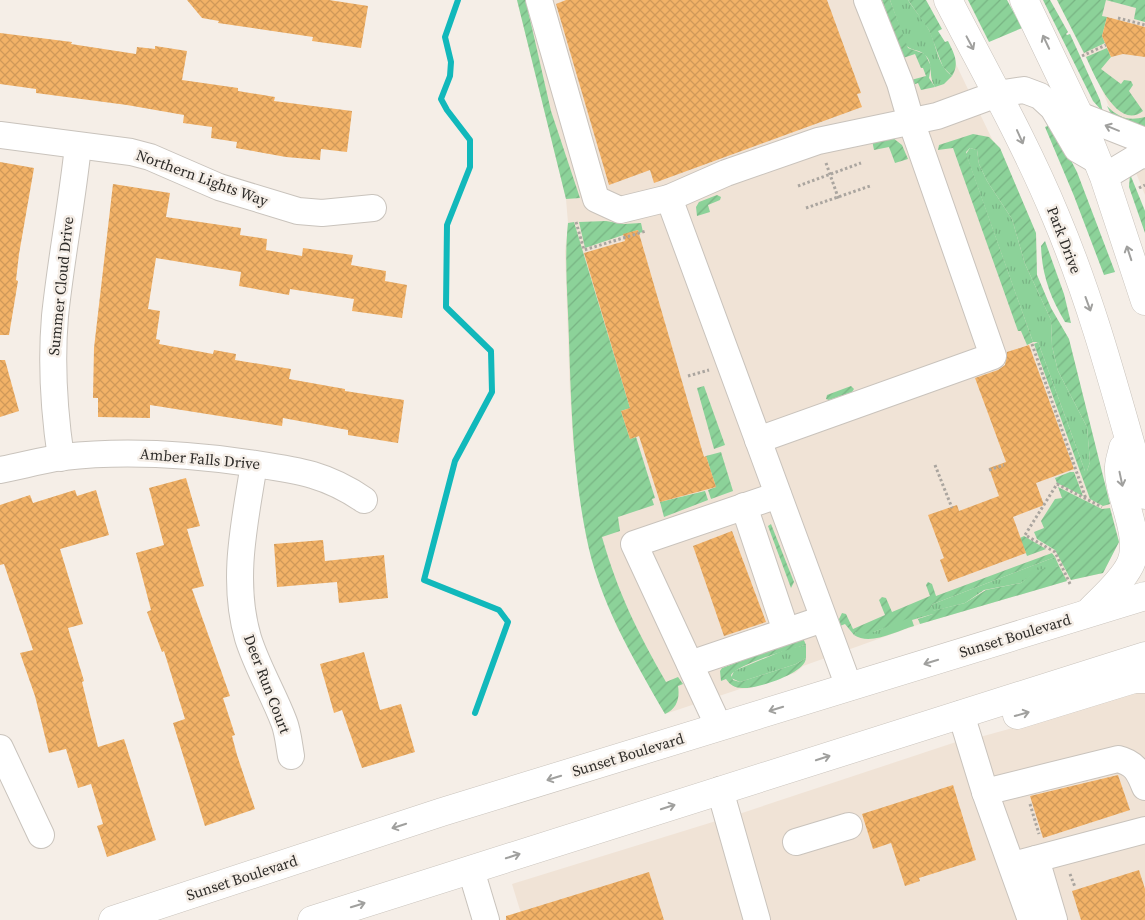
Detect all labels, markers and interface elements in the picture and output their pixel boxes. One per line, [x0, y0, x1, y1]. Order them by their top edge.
one-way arrow [1040, 34, 1050, 49]
one-way arrow [966, 35, 975, 50]
one-way arrow [1105, 123, 1120, 132]
one-way arrow [1016, 129, 1025, 144]
street label: Northern Lights Way [133, 144, 271, 211]
street label: Park Drive [1042, 203, 1087, 277]
street label: Summer Cloud Drive [43, 215, 78, 356]
one-way arrow [1124, 245, 1133, 261]
one-way arrow [1084, 295, 1093, 311]
street label: Amber Falls Drive [139, 443, 261, 474]
one-way arrow [1117, 471, 1126, 487]
street label: Sunset Boulevard [956, 608, 1074, 662]
street label: Deer Run Court [239, 631, 296, 736]
one-way arrow [924, 657, 940, 667]
one-way arrow [768, 705, 784, 715]
one-way arrow [1013, 708, 1029, 718]
street label: Sunset Boulevard [569, 727, 687, 781]
one-way arrow [815, 752, 831, 762]
one-way arrow [546, 773, 562, 783]
one-way arrow [660, 802, 676, 811]
one-way arrow [391, 822, 407, 832]
street label: Sunset Boulevard [184, 850, 301, 905]
one-way arrow [505, 851, 521, 861]
one-way arrow [350, 900, 366, 910]

